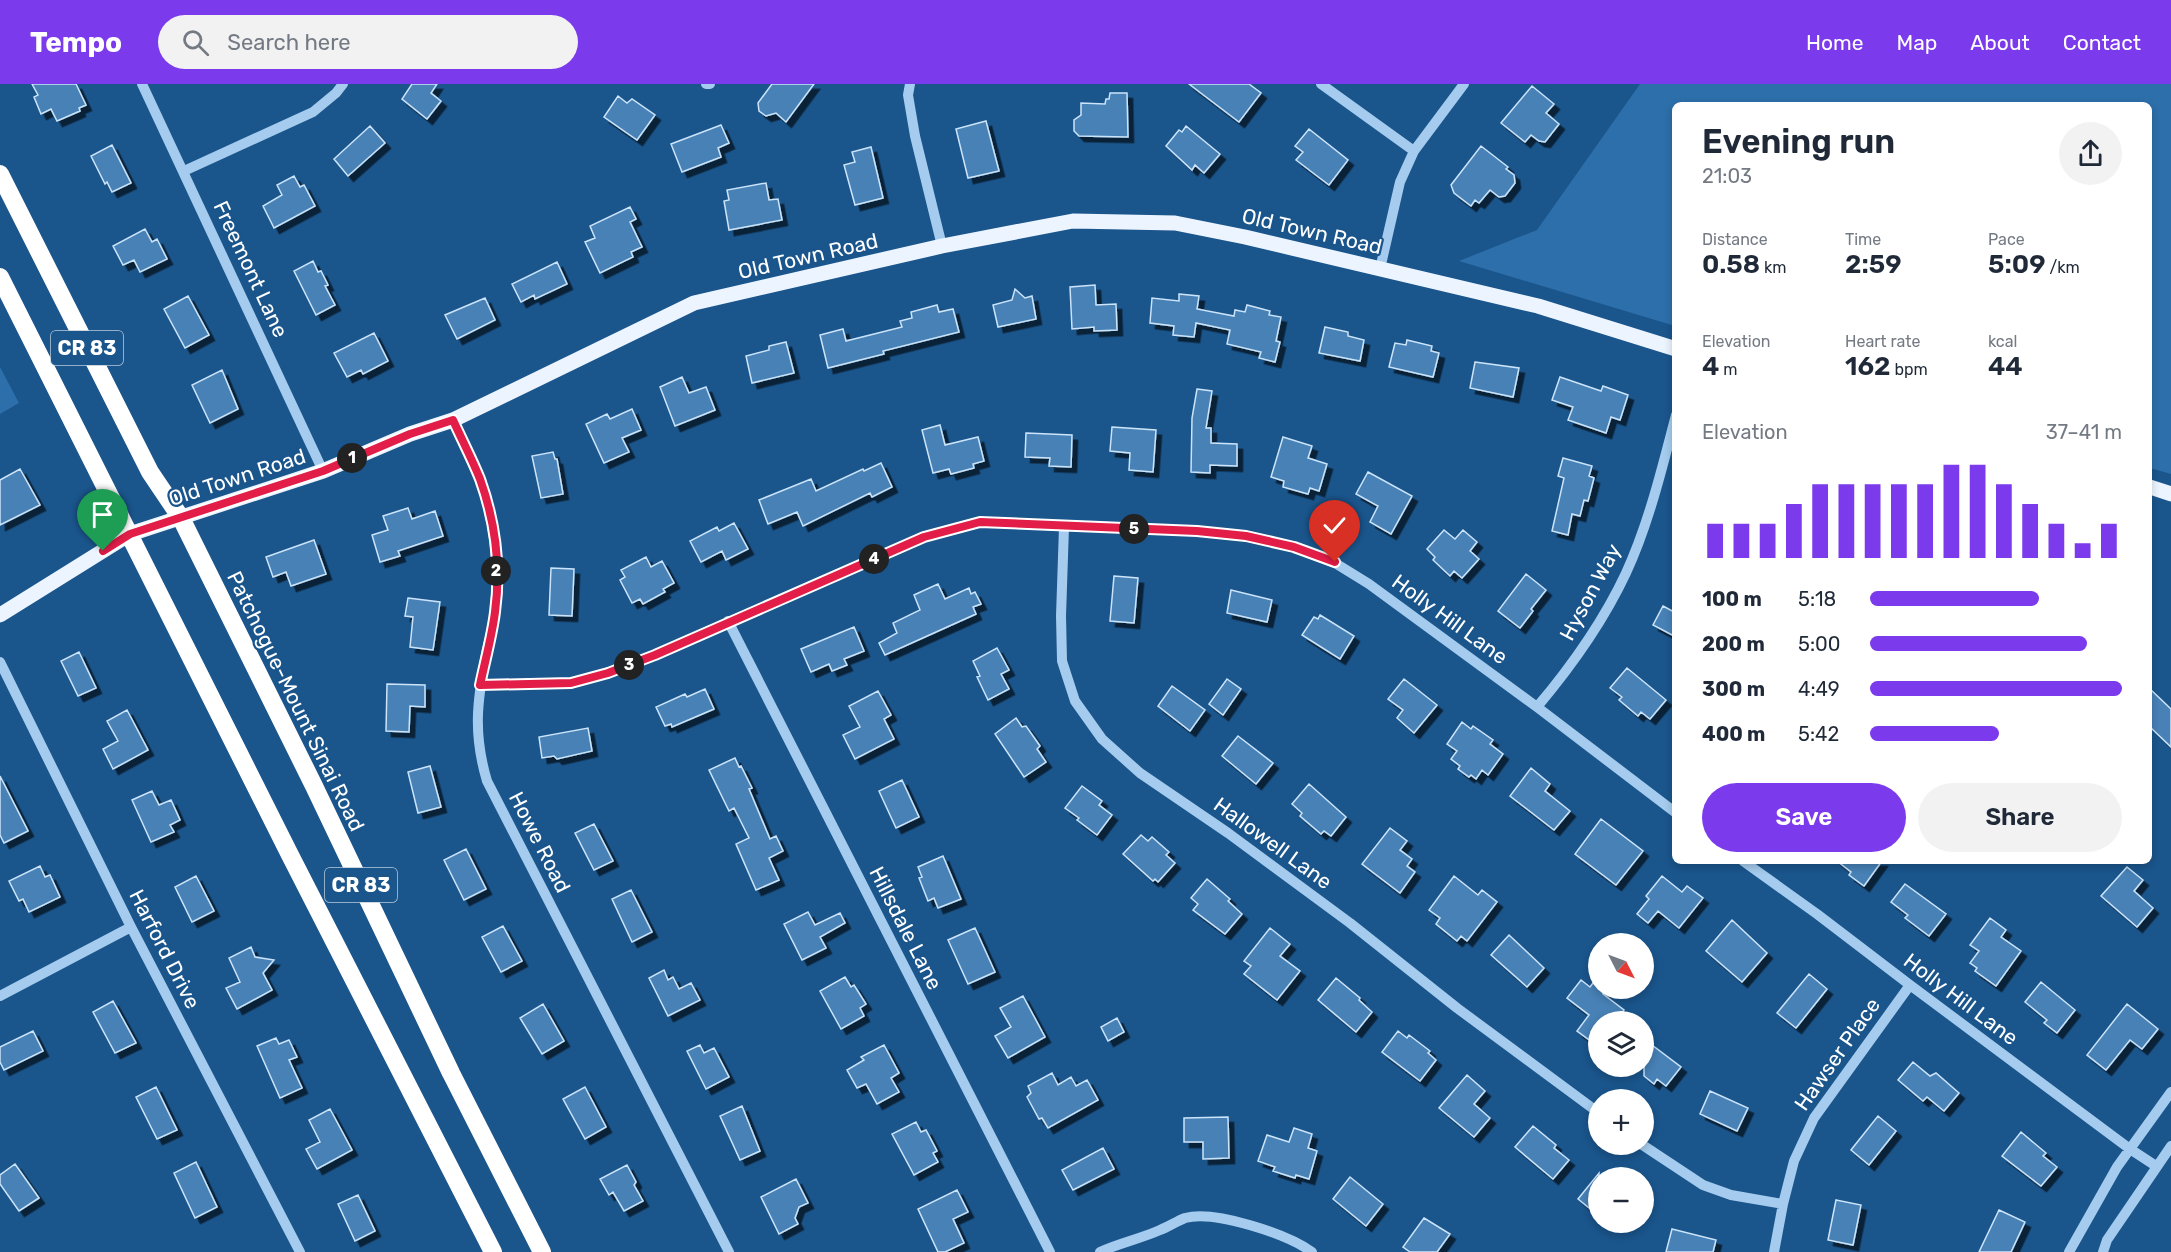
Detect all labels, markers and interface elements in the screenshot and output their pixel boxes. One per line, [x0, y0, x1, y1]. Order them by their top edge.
search box [158, 15, 578, 69]
text: Tempo [30, 26, 122, 59]
icon: search [179, 26, 212, 59]
text: Search here [227, 29, 351, 56]
text: Home [1806, 30, 1863, 55]
text: Map [1896, 30, 1937, 55]
text: About [1970, 30, 2030, 55]
text: Contact [2063, 30, 2141, 55]
text: Evening run [1702, 122, 1895, 161]
button: share [2059, 122, 2122, 185]
text: 21:03 [1702, 164, 1752, 188]
street label: Freemont Lane [208, 197, 294, 341]
street label: Old Town Road [1240, 203, 1384, 259]
street label: Old Town Road [736, 228, 880, 284]
text: Distance [1702, 230, 1768, 249]
text: Time [1845, 230, 1881, 249]
text: Pace [1988, 230, 2025, 249]
text: 0.58 [1702, 249, 1760, 280]
text: 2:59 [1845, 249, 1902, 280]
text: 5:09 [1988, 249, 2046, 280]
text: km [1760, 258, 1786, 277]
text: /km [2046, 258, 2080, 277]
road number: CR 83 [51, 331, 123, 365]
text: Elevation [1702, 332, 1771, 351]
text: Heart rate [1845, 332, 1920, 351]
text: kcal [1988, 332, 2017, 351]
text: 4 [1702, 351, 1719, 382]
text: 162 [1845, 351, 1891, 382]
text: 44 [1988, 351, 2023, 382]
text: m [1719, 360, 1738, 379]
text: bpm [1891, 360, 1928, 379]
text: Elevation [1702, 420, 1788, 444]
text: 37–41 m [2046, 420, 2122, 444]
street label: Old Town Road [165, 443, 309, 511]
pin: 1 [337, 443, 367, 473]
text: 1 [348, 448, 356, 467]
pin [77, 489, 128, 551]
icon: arrive [86, 498, 119, 531]
pin [1309, 500, 1360, 562]
icon: check [1318, 509, 1351, 542]
pin: 5 [1119, 514, 1149, 544]
text: 5 [1129, 519, 1139, 538]
street label: Hyson Way [1554, 539, 1626, 645]
pin: 4 [859, 544, 889, 574]
text: 4 [869, 549, 879, 568]
pin: 2 [481, 556, 511, 586]
text: 2 [491, 561, 501, 580]
street label: Patchogue-Mount Sinai Road [222, 567, 370, 835]
street label: Holly Hill Lane [1387, 569, 1513, 669]
text: 100 m [1702, 587, 1762, 611]
text: 5:18 [1798, 587, 1836, 611]
text: 200 m [1702, 632, 1765, 656]
text: 5:00 [1798, 632, 1840, 656]
pin: 3 [614, 650, 644, 680]
text: 3 [624, 655, 634, 674]
text: 300 m [1702, 677, 1765, 701]
text: 4:49 [1798, 677, 1840, 701]
text: 400 m [1702, 722, 1765, 746]
text: 5:42 [1798, 722, 1839, 746]
button: Save [1702, 783, 1906, 852]
button: Share [1918, 783, 2122, 852]
street label: Howe Road [504, 787, 576, 897]
street label: Hallowell Lane [1209, 792, 1337, 894]
street label: Hillsdale Lane [864, 862, 948, 994]
road number: CR 83 [325, 868, 397, 902]
street label: Harford Drive [124, 885, 206, 1013]
north arrow [1588, 933, 1654, 999]
map controls [1588, 933, 1654, 1233]
street label: Holly Hill Lane [1899, 948, 2023, 1050]
street label: Hawser Place [1789, 993, 1885, 1115]
button: layers [1588, 1011, 1654, 1077]
button: + [1588, 1089, 1654, 1155]
button: − [1588, 1167, 1654, 1233]

